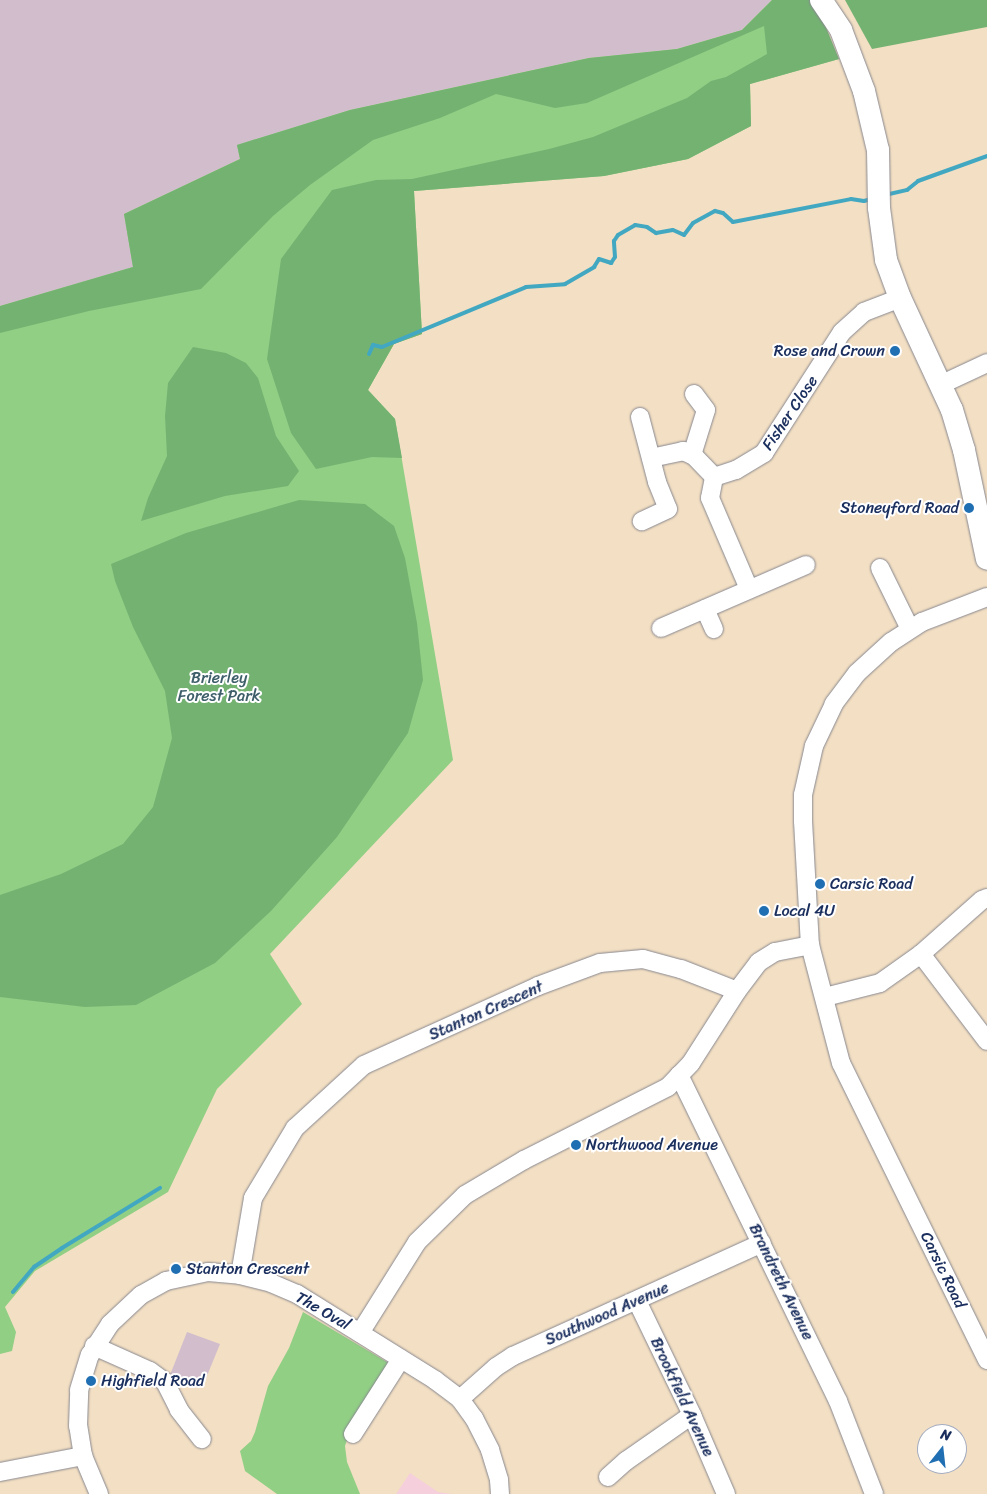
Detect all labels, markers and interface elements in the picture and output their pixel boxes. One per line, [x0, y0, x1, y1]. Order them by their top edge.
place label: Rose and Crown [774, 341, 885, 361]
marker: Rose and Crown [889, 345, 901, 357]
street label: Fisher Close [758, 372, 822, 454]
place label: Stoneyford Road [840, 498, 959, 518]
marker: Stoneyford Road [963, 502, 975, 514]
park label: Brierley Forest Park [178, 668, 260, 706]
place label: Carsic Road [830, 874, 913, 894]
marker: Carsic Road [814, 878, 826, 890]
place label: Local 4U [774, 901, 835, 921]
marker: Local 4U [758, 905, 770, 917]
street label: Stanton Crescent [425, 977, 547, 1045]
place label: Northwood Avenue [586, 1135, 718, 1155]
marker: Northwood Avenue [570, 1139, 582, 1151]
street label: Brandreth Avenue [745, 1221, 817, 1343]
street label: Carsic Road [916, 1229, 970, 1311]
place label: Stanton Crescent [186, 1259, 311, 1279]
marker: Stanton Crescent [170, 1263, 182, 1275]
street label: Southwood Avenue [542, 1278, 672, 1350]
street label: The Oval [292, 1288, 354, 1334]
street label: Brookfield Avenue [646, 1334, 718, 1460]
place label: Highfield Road [101, 1371, 205, 1391]
marker: Highfield Road [85, 1375, 97, 1387]
text: N [938, 1422, 954, 1448]
north arrow [917, 1424, 967, 1474]

